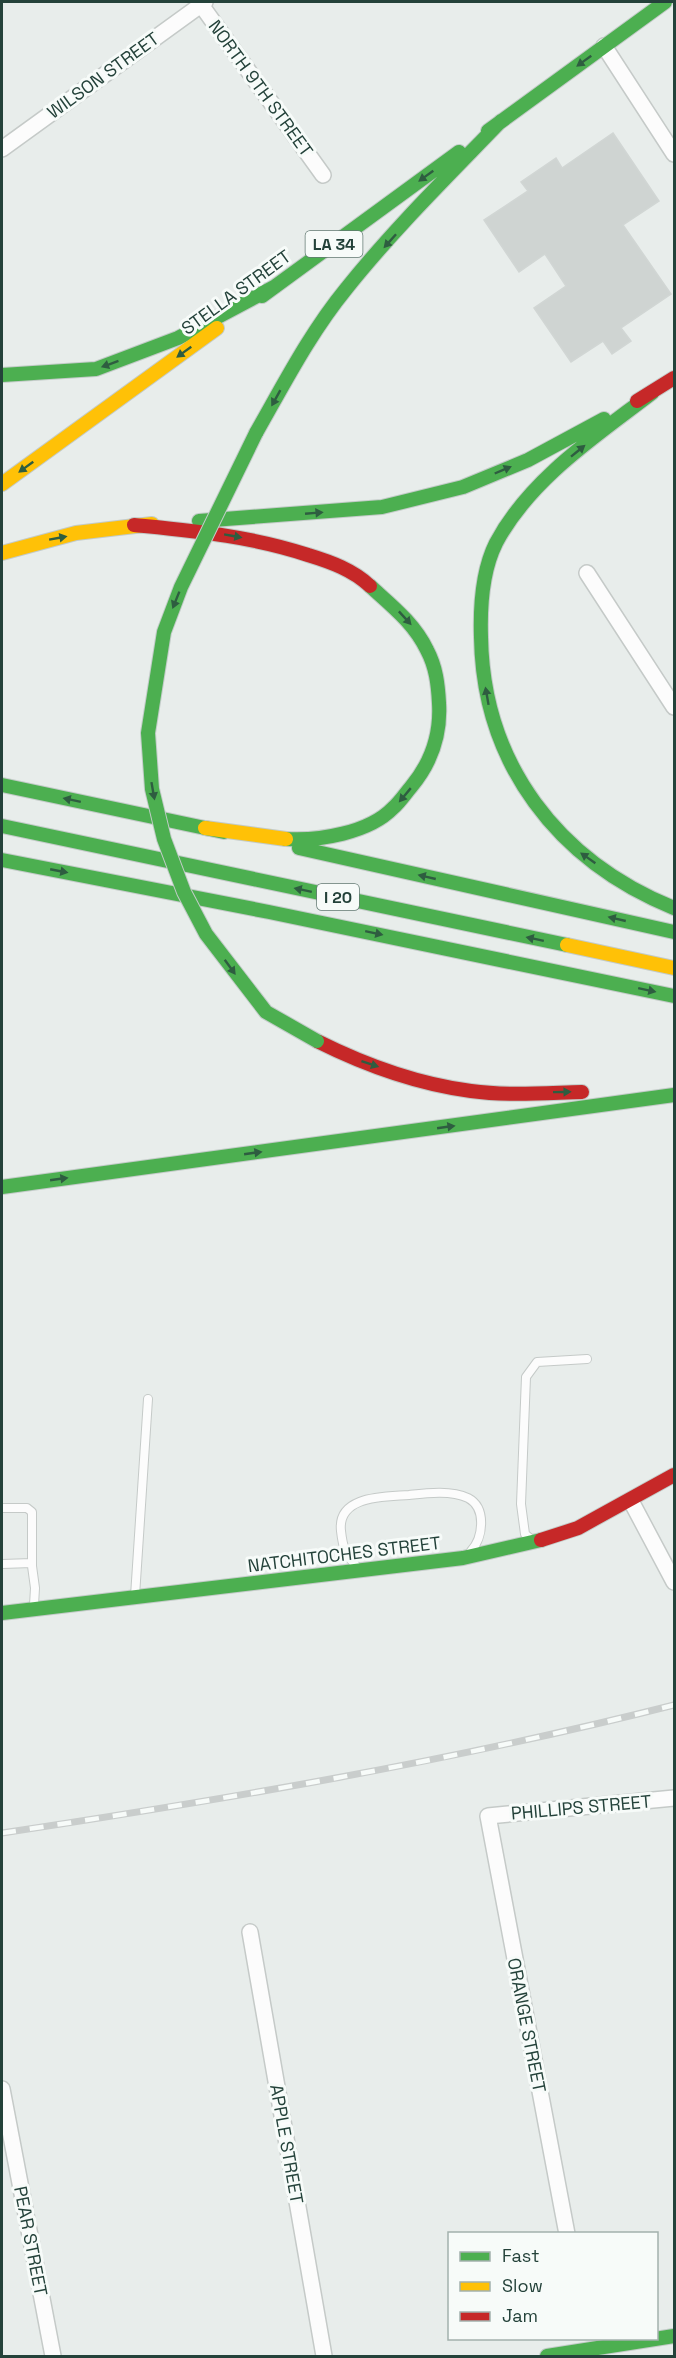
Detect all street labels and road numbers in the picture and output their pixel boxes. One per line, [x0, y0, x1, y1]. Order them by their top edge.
street label: NORTH 9TH STREET [204, 15, 319, 161]
street label: WILSON STREET [42, 26, 164, 123]
road number: LA 34 [306, 231, 362, 257]
street label: STELLA STREET [177, 244, 296, 339]
road number: I 20 [317, 884, 359, 910]
street label: NATCHITOCHES STREET [246, 1531, 442, 1577]
street label: PHILLIPS STREET [510, 1789, 653, 1825]
street label: ORANGE STREET [503, 1956, 551, 2095]
street label: APPLE STREET [265, 2082, 309, 2206]
street label: PEAR STREET [9, 2184, 53, 2298]

